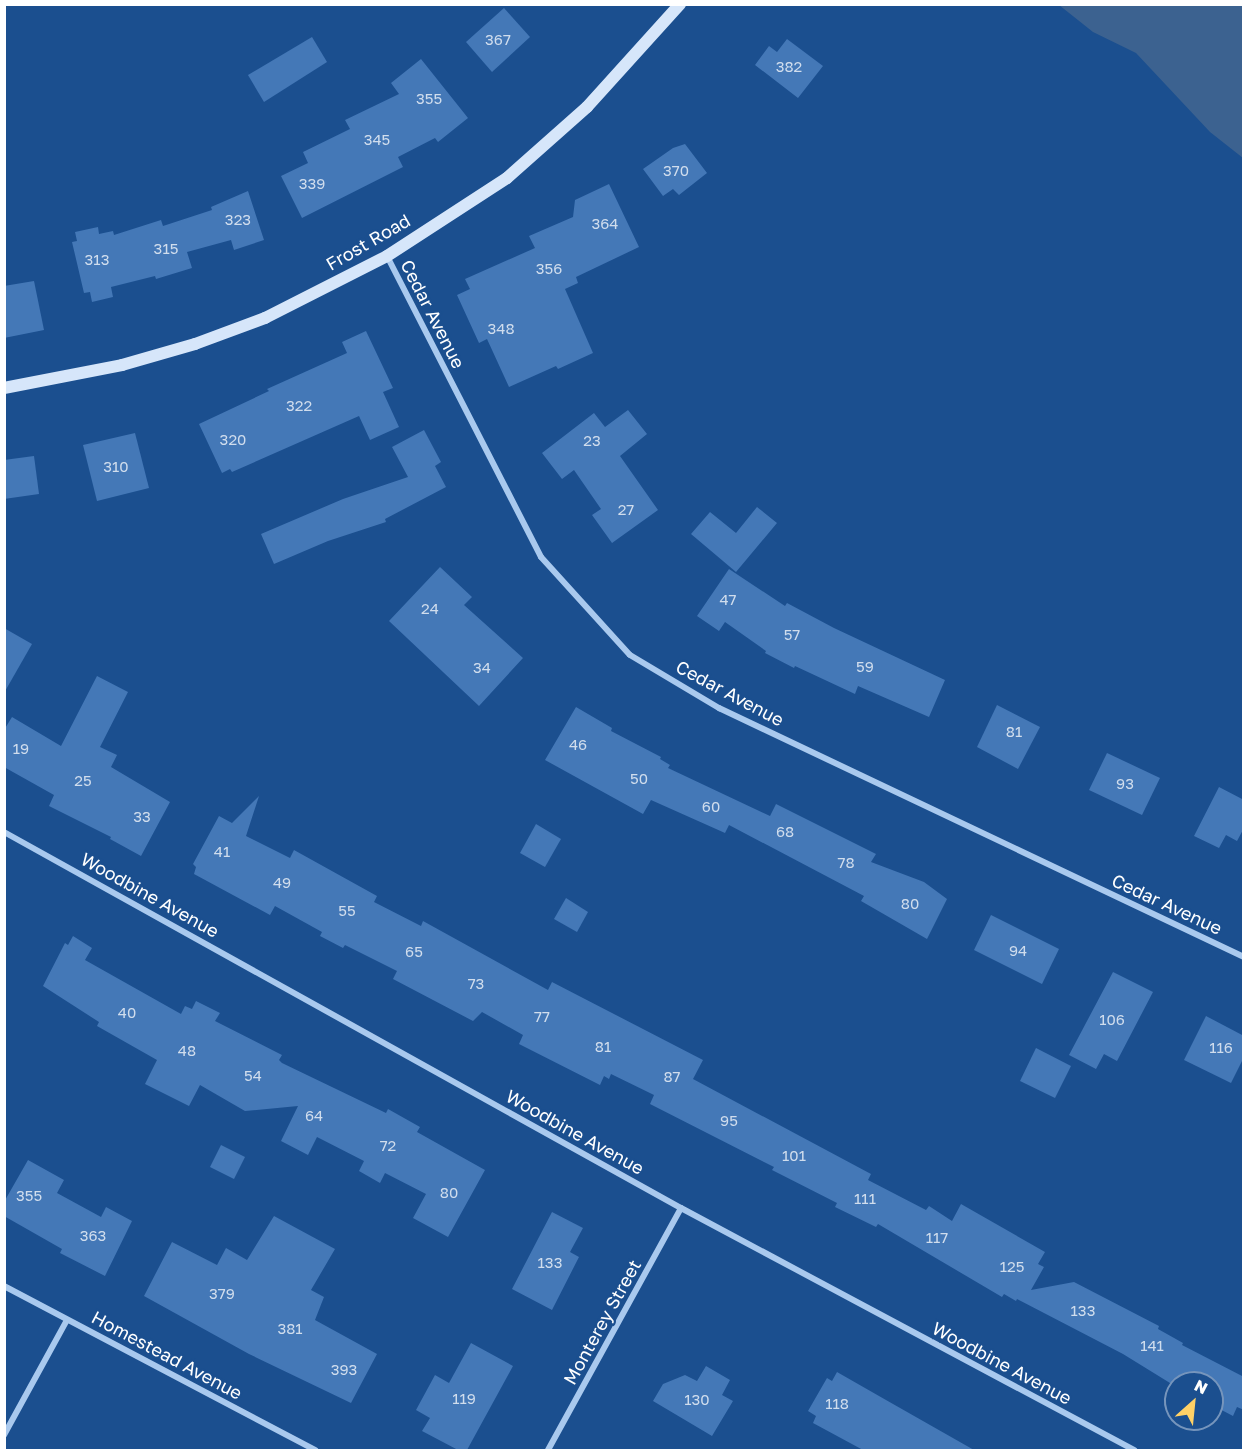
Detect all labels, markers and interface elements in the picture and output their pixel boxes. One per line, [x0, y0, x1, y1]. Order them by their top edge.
house number: 367 [485, 31, 511, 49]
house number: 382 [776, 58, 802, 76]
house number: 355 [416, 90, 442, 108]
house number: 345 [364, 131, 390, 149]
house number: 370 [663, 162, 689, 180]
house number: 339 [299, 175, 325, 193]
street label: Frost Road [322, 209, 414, 275]
house number: 323 [225, 211, 251, 229]
house number: 364 [592, 215, 618, 233]
house number: 315 [154, 240, 178, 258]
house number: 313 [85, 251, 109, 269]
street label: Cedar Avenue [396, 256, 470, 372]
house number: 356 [536, 260, 562, 278]
house number: 348 [487, 320, 515, 338]
house number: 322 [286, 397, 312, 415]
house number: 320 [220, 431, 246, 449]
house number: 23 [583, 432, 601, 450]
house number: 310 [103, 458, 129, 476]
house number: 27 [618, 501, 634, 519]
house number: 47 [719, 591, 737, 609]
house number: 24 [421, 600, 439, 618]
house number: 57 [784, 626, 800, 644]
street label: Cedar Avenue [672, 656, 788, 730]
house number: 59 [856, 658, 874, 676]
house number: 34 [473, 659, 491, 677]
house number: 81 [1006, 723, 1022, 741]
house number: 46 [569, 736, 587, 754]
house number: 19 [13, 740, 29, 758]
house number: 50 [630, 770, 648, 788]
house number: 25 [74, 772, 92, 790]
house number: 93 [1116, 775, 1134, 793]
house number: 60 [702, 798, 720, 816]
house number: 33 [133, 808, 151, 826]
house number: 68 [776, 823, 794, 841]
house number: 41 [214, 843, 230, 861]
street label: Woodbine Avenue [77, 848, 223, 942]
house number: 78 [837, 854, 855, 872]
street label: Cedar Avenue [1109, 869, 1225, 939]
house number: 49 [273, 874, 291, 892]
house number: 80 [901, 895, 919, 913]
house number: 55 [338, 902, 356, 920]
house number: 94 [1009, 942, 1027, 960]
house number: 65 [405, 943, 423, 961]
house number: 73 [468, 975, 484, 993]
house number: 40 [118, 1004, 136, 1022]
house number: 77 [534, 1008, 550, 1026]
house number: 106 [1099, 1011, 1125, 1029]
house number: 81 [595, 1038, 611, 1056]
house number: 116 [1209, 1039, 1233, 1057]
house number: 48 [178, 1042, 196, 1060]
house number: 54 [244, 1067, 262, 1085]
house number: 87 [663, 1068, 681, 1086]
street label: Woodbine Avenue [502, 1085, 648, 1179]
house number: 64 [305, 1107, 323, 1125]
house number: 95 [720, 1112, 738, 1130]
house number: 72 [380, 1137, 396, 1155]
house number: 101 [782, 1147, 806, 1165]
house number: 80 [440, 1184, 458, 1202]
house number: 355 [16, 1187, 42, 1205]
house number: 111 [854, 1190, 876, 1208]
house number: 363 [80, 1227, 106, 1245]
house number: 117 [926, 1229, 948, 1247]
house number: 133 [538, 1254, 562, 1272]
street label: Monterey Street [559, 1256, 645, 1388]
house number: 125 [1000, 1258, 1024, 1276]
house number: 379 [209, 1285, 235, 1303]
house number: 133 [1071, 1302, 1095, 1320]
street label: Homestead Avenue [88, 1306, 246, 1404]
street label: Woodbine Avenue [929, 1317, 1075, 1409]
house number: 381 [277, 1320, 303, 1338]
house number: 141 [1140, 1337, 1164, 1355]
house number: 393 [331, 1361, 357, 1379]
north arrow [1164, 1371, 1224, 1431]
text: N [1191, 1375, 1211, 1398]
house number: 119 [452, 1390, 476, 1408]
house number: 130 [684, 1391, 710, 1409]
house number: 118 [825, 1395, 849, 1413]

